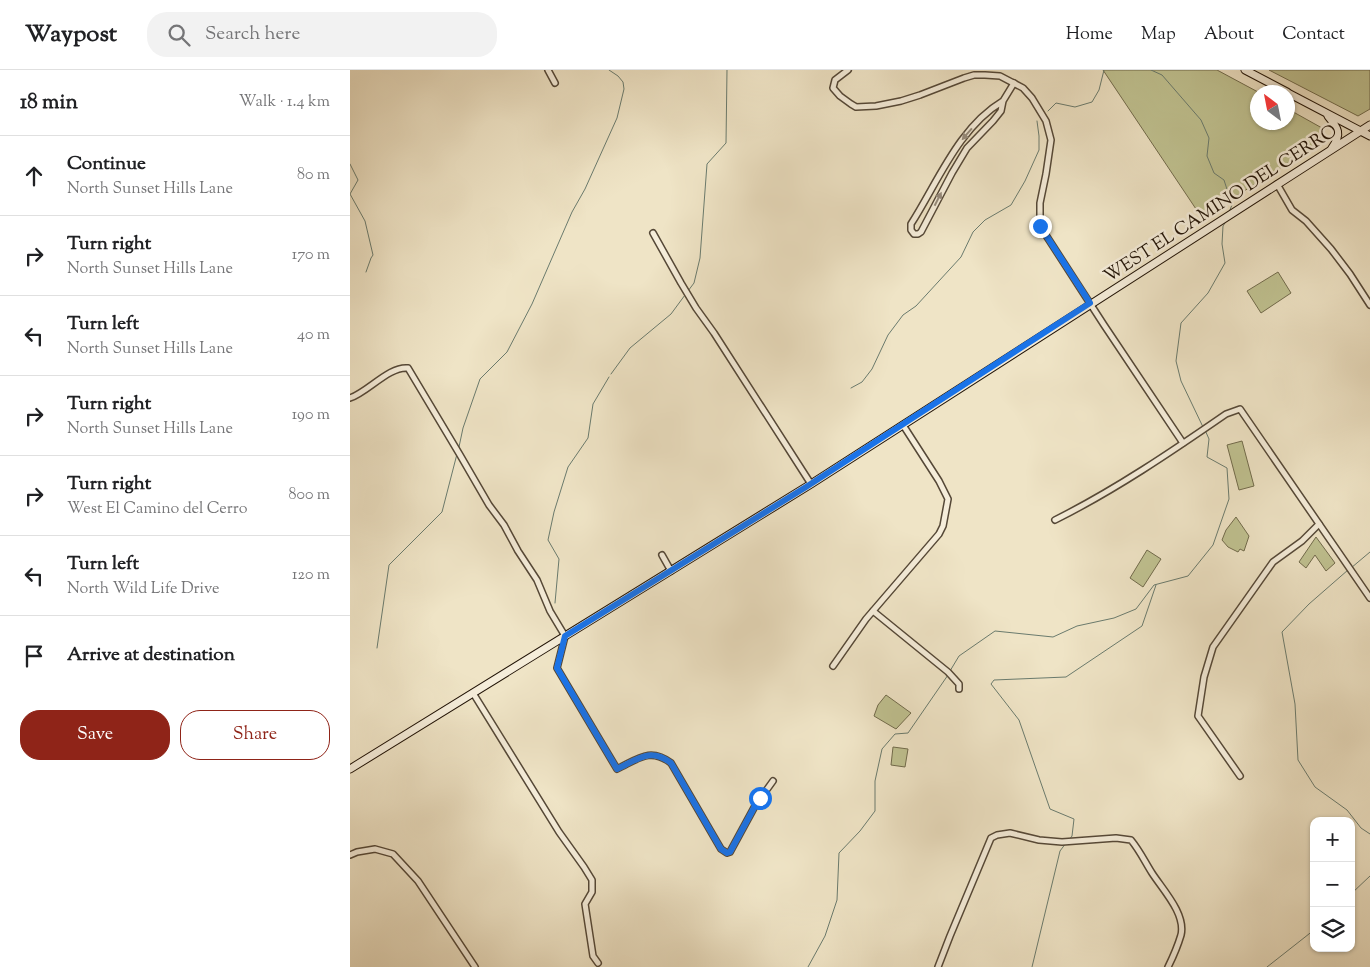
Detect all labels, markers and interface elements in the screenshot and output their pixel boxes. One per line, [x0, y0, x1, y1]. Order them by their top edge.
search box [147, 12, 497, 57]
text: Waypost [25, 18, 117, 52]
icon: search [165, 21, 193, 49]
text: Search here [205, 21, 300, 48]
text: Home [1066, 22, 1113, 48]
text: Map [1141, 22, 1176, 48]
text: About [1204, 22, 1254, 48]
text: Contact [1282, 22, 1345, 48]
north arrow [1250, 85, 1295, 130]
text: 18 min [20, 88, 78, 118]
text: Walk · 1.4 km [239, 91, 330, 114]
street label: WEST EL CAMINO DEL CERRO [1099, 119, 1343, 290]
one-way arrow [962, 127, 973, 140]
text: Continue [67, 151, 146, 178]
icon: ahead [20, 162, 48, 190]
text: 80 m [297, 164, 330, 187]
text: North Sunset Hills Lane [67, 178, 233, 201]
one-way arrow [934, 192, 942, 206]
route end [1029, 215, 1052, 238]
text: Turn right [67, 231, 151, 258]
icon: right [20, 242, 48, 270]
text: 170 m [292, 244, 330, 267]
text: North Sunset Hills Lane [67, 258, 233, 281]
text: Turn left [67, 311, 139, 338]
icon: left [20, 322, 48, 350]
text: 40 m [297, 324, 330, 347]
text: North Sunset Hills Lane [67, 338, 233, 361]
text: Turn right [67, 391, 151, 418]
icon: right [20, 402, 48, 430]
text: 190 m [292, 404, 330, 427]
text: North Sunset Hills Lane [67, 418, 233, 441]
text: Turn right [67, 471, 151, 498]
icon: right [20, 482, 48, 510]
text: 800 m [288, 484, 330, 507]
text: West El Camino del Cerro [67, 498, 247, 521]
text: Turn left [67, 551, 139, 578]
icon: left [20, 562, 48, 590]
text: 120 m [292, 564, 330, 587]
text: North Wild Life Drive [67, 578, 219, 601]
icon: arrive [20, 642, 48, 670]
text: Arrive at destination [67, 642, 235, 669]
button: Save [20, 710, 170, 760]
button: Share [180, 710, 330, 760]
route start [749, 787, 772, 810]
map controls [1310, 817, 1355, 952]
button: + [1310, 817, 1355, 862]
button: − [1310, 862, 1355, 907]
button: layers [1310, 907, 1355, 952]

